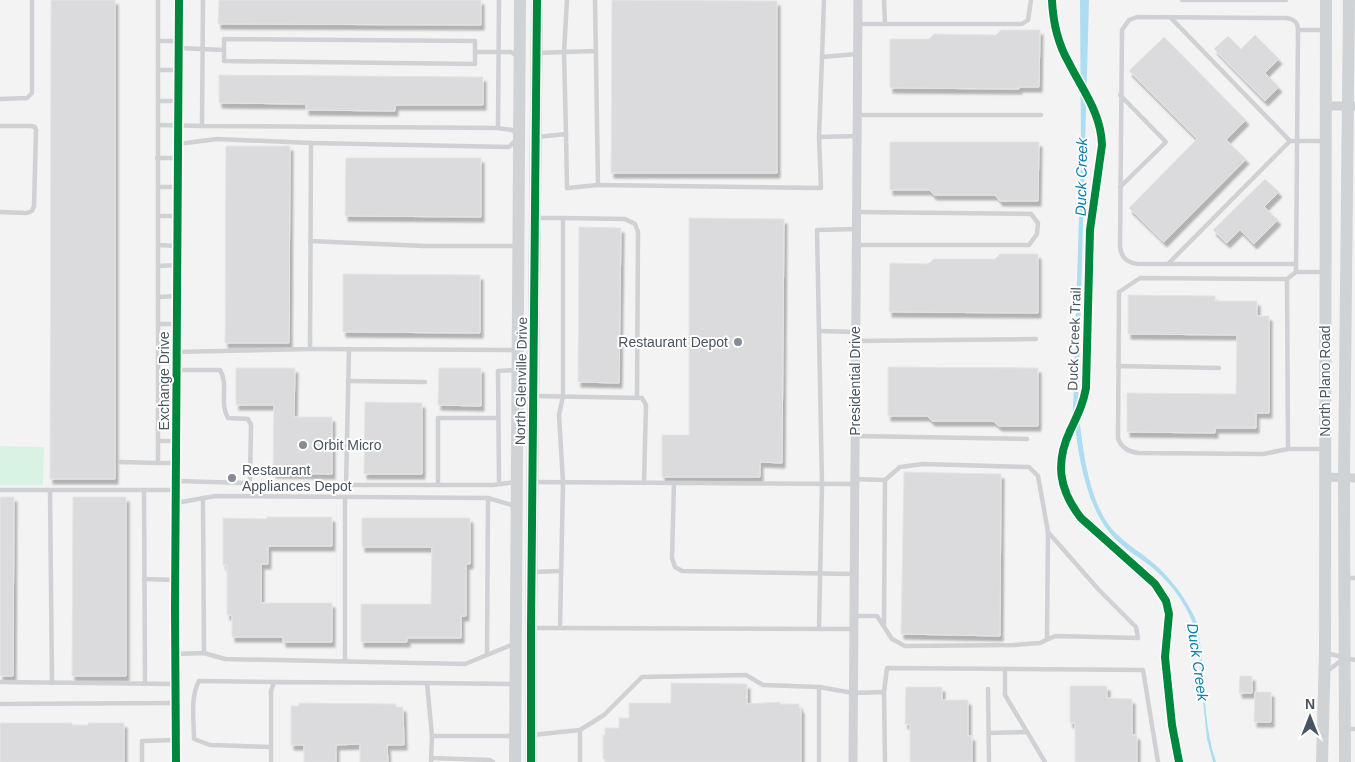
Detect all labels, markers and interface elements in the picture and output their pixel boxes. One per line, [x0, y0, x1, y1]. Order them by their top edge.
water label: Duck Creek [1072, 136, 1090, 216]
street label: Duck Creek Trail [1064, 287, 1084, 391]
street label: North Glenville Drive [512, 316, 530, 445]
street label: North Plano Road [1317, 325, 1333, 437]
street label: Presidential Drive [847, 326, 863, 436]
street label: Exchange Drive [156, 331, 172, 430]
place label: Restaurant Depot [618, 334, 728, 350]
marker: Restaurant Depot [732, 336, 744, 348]
place label: Orbit Micro [313, 437, 382, 453]
marker: Orbit Micro [297, 439, 309, 451]
place label: Restaurant Appliances Depot [242, 462, 352, 494]
marker: Restaurant Appliances Depot [226, 472, 238, 484]
water label: Duck Creek [1184, 622, 1212, 703]
north arrow [1285, 692, 1335, 742]
text: N [1305, 696, 1315, 712]

